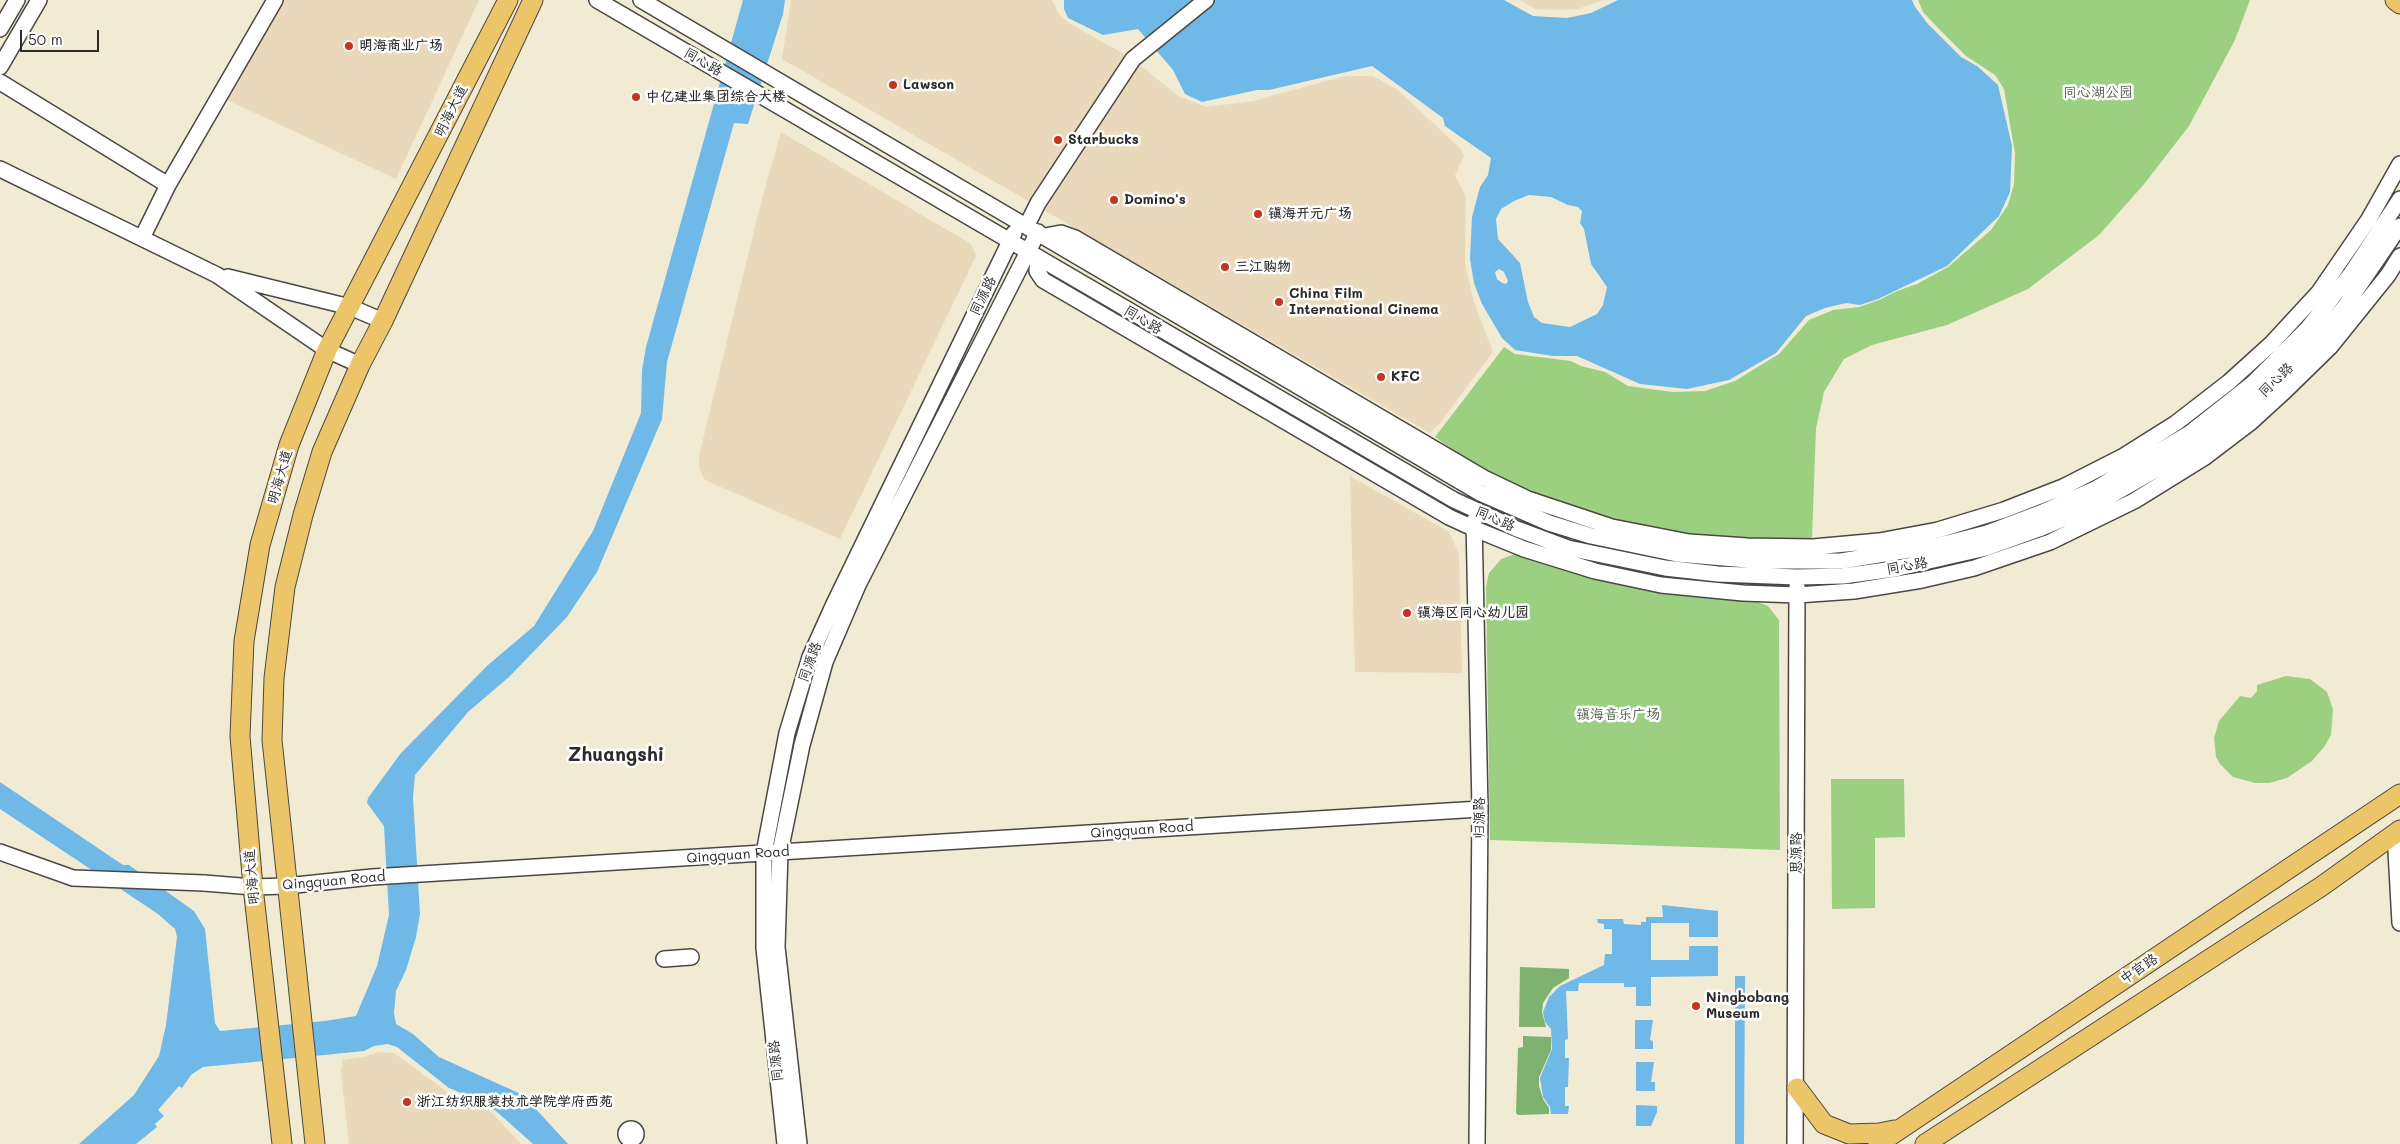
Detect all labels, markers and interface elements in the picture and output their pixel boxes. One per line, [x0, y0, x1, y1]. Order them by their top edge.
scale bar [22, 20, 101, 52]
text: 50 m [28, 29, 63, 49]
place label: 明海商业广场 [359, 38, 443, 54]
marker: 明海商业广场 [343, 40, 355, 52]
street label: 同心路 [681, 44, 725, 80]
place label: Lawson [903, 77, 954, 93]
marker: Lawson [887, 79, 899, 91]
street label: 明海大道 [431, 82, 471, 140]
park label: 同心湖公园 [2063, 85, 2133, 101]
place label: 中亿建业集团综合大楼 [646, 89, 786, 105]
marker: 中亿建业集团综合大楼 [630, 91, 642, 103]
place label: Starbucks [1068, 132, 1139, 148]
marker: Starbucks [1052, 134, 1064, 146]
place label: Domino's [1124, 192, 1186, 208]
marker: Domino's [1108, 194, 1120, 206]
place label: 镇海开元广场 [1268, 206, 1352, 222]
marker: 镇海开元广场 [1252, 208, 1264, 220]
place label: 三江购物 [1235, 259, 1291, 275]
marker: 三江购物 [1219, 261, 1231, 273]
street label: 同源路 [966, 273, 1000, 319]
place label: China Film International Cinema [1289, 286, 1439, 318]
marker: China Film International Cinema [1273, 296, 1285, 308]
street label: 同心路 [1121, 302, 1165, 338]
street label: 同心路 [2255, 359, 2297, 401]
place label: KFC [1391, 369, 1420, 385]
marker: KFC [1375, 371, 1387, 383]
street label: 明海大道 [264, 448, 296, 506]
street label: 同心路 [1472, 503, 1518, 535]
street label: 同心路 [1885, 554, 1929, 578]
place label: 镇海区同心幼儿园 [1417, 605, 1529, 621]
marker: 镇海区同心幼儿园 [1401, 607, 1413, 619]
street label: 同源路 [795, 639, 825, 685]
park label: 镇海音乐广场 [1576, 707, 1660, 723]
district label: Zhuangshi [568, 744, 664, 766]
street label: 归源路 [1472, 797, 1488, 839]
street label: Qingquan Road [1090, 818, 1194, 842]
street label: 思源路 [1789, 832, 1805, 874]
street label: Qingquan Road [686, 843, 790, 867]
street label: 明海大道 [241, 848, 263, 906]
street label: Qingquan Road [282, 868, 386, 894]
street label: 中官路 [2117, 950, 2161, 988]
place label: Ningbobang Museum [1706, 990, 1789, 1022]
marker: Ningbobang Museum [1690, 1000, 1702, 1012]
street label: 同源路 [765, 1039, 787, 1083]
place label: 浙江纺织服装技术学院学府西苑 [417, 1094, 613, 1110]
marker: 浙江纺织服装技术学院学府西苑 [401, 1096, 413, 1108]

